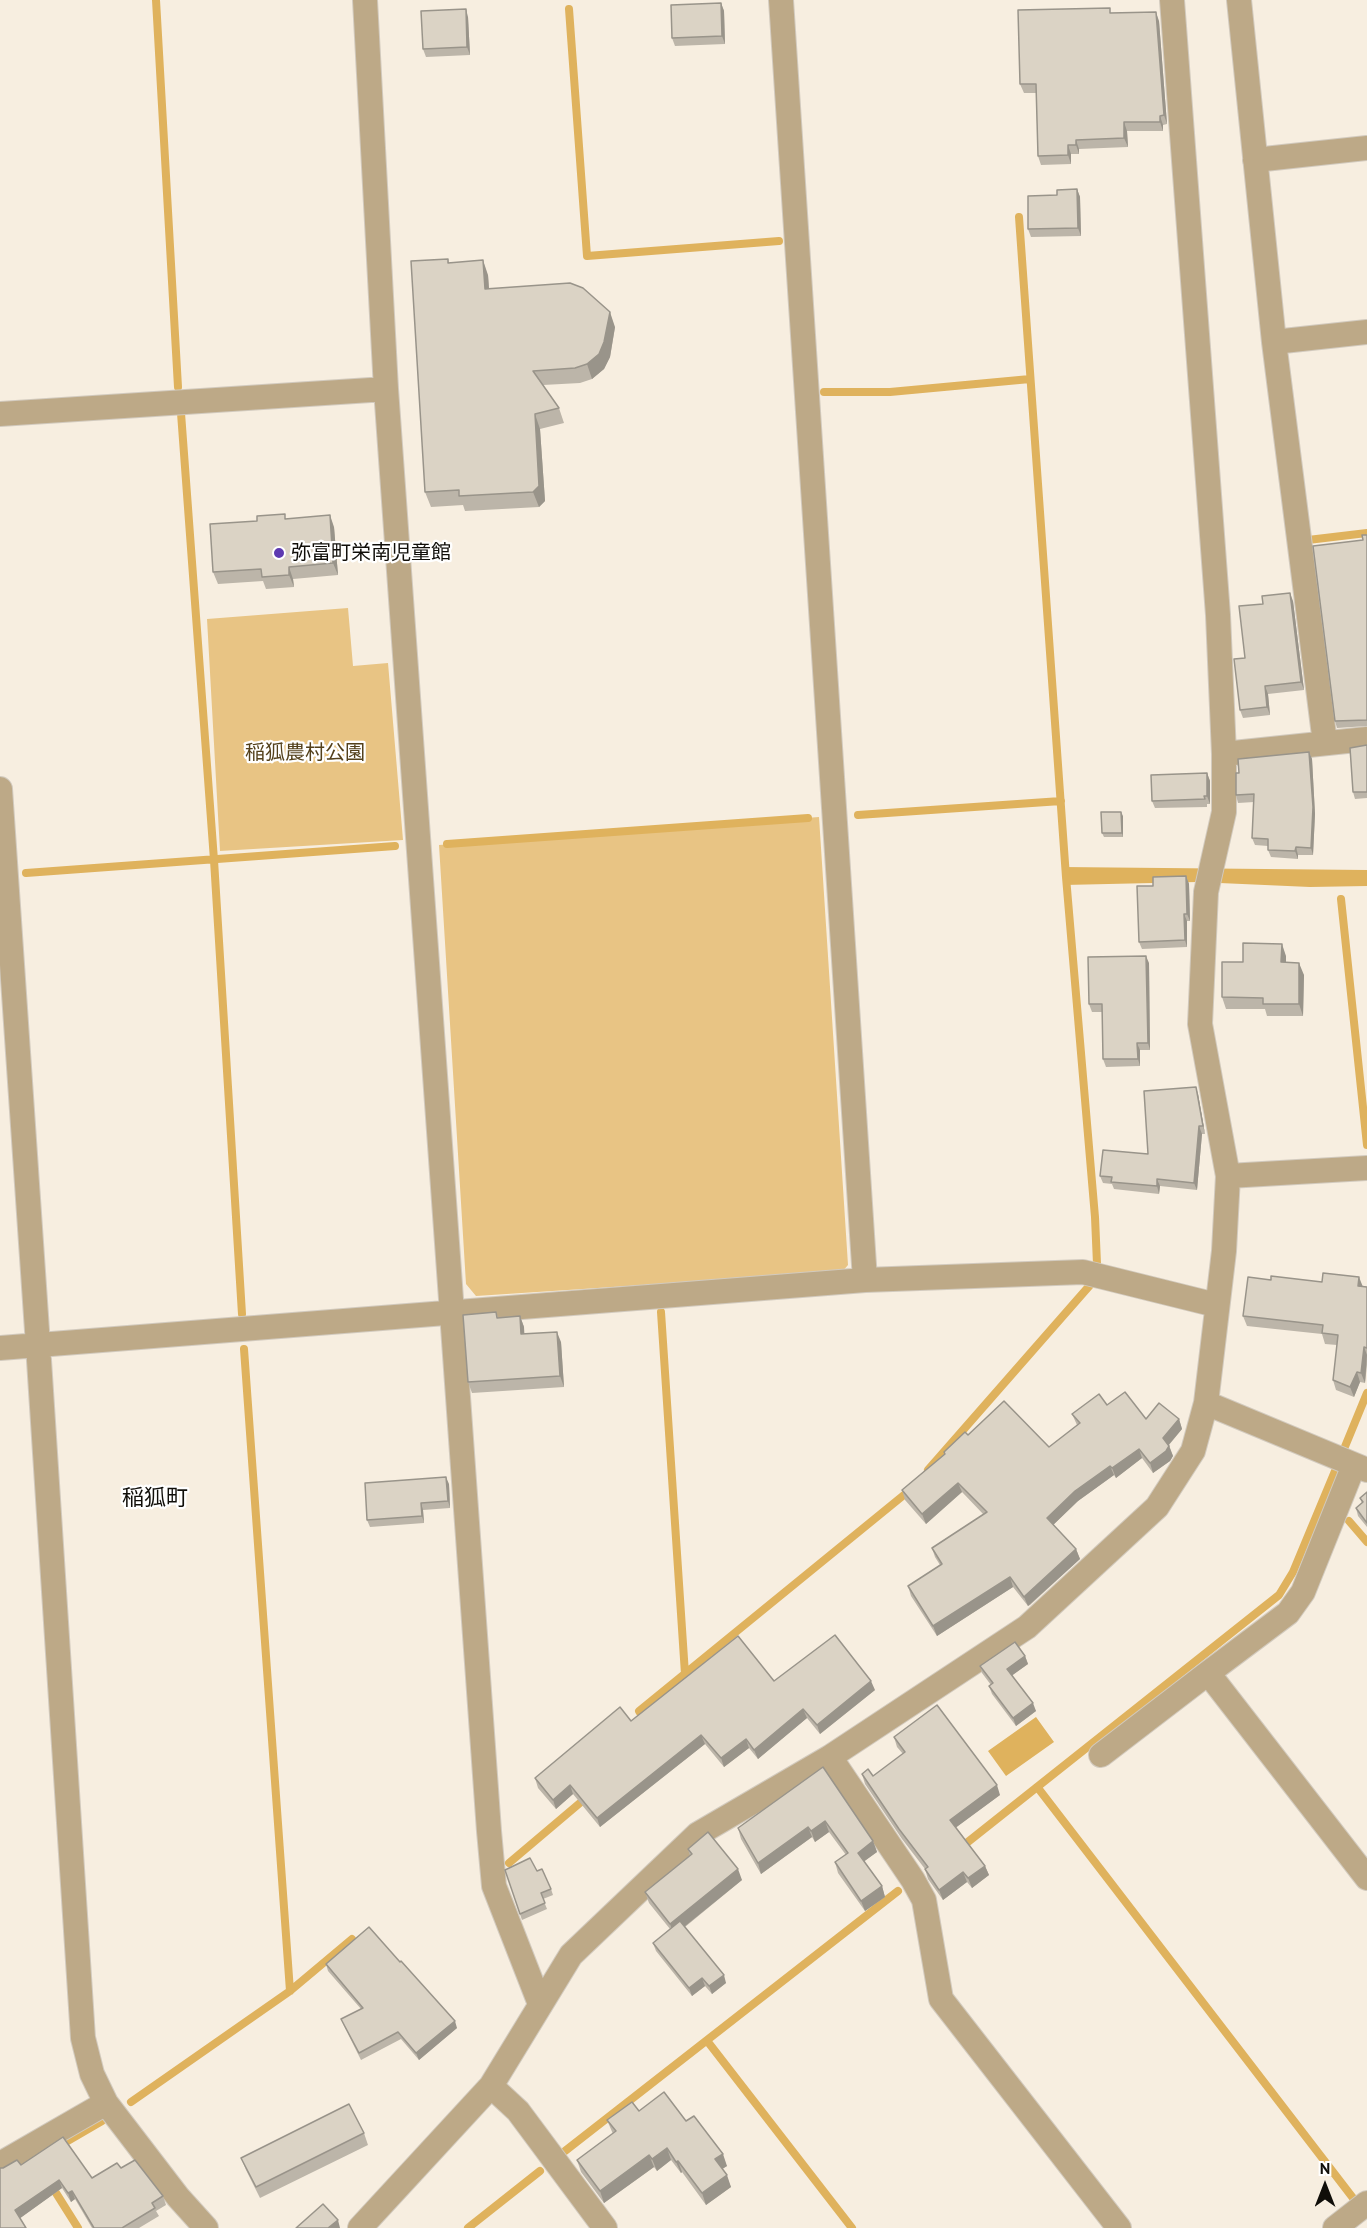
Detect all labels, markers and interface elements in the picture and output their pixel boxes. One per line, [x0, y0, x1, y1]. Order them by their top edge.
place label: 弥富町栄南児童館 [291, 541, 451, 565]
marker: 弥富町栄南児童館 [272, 546, 286, 560]
park label: 稲狐農村公園 [245, 741, 365, 765]
district label: 稲狐町 [122, 1486, 188, 1512]
north arrow [1295, 2156, 1355, 2216]
text: N [1320, 2158, 1330, 2178]

